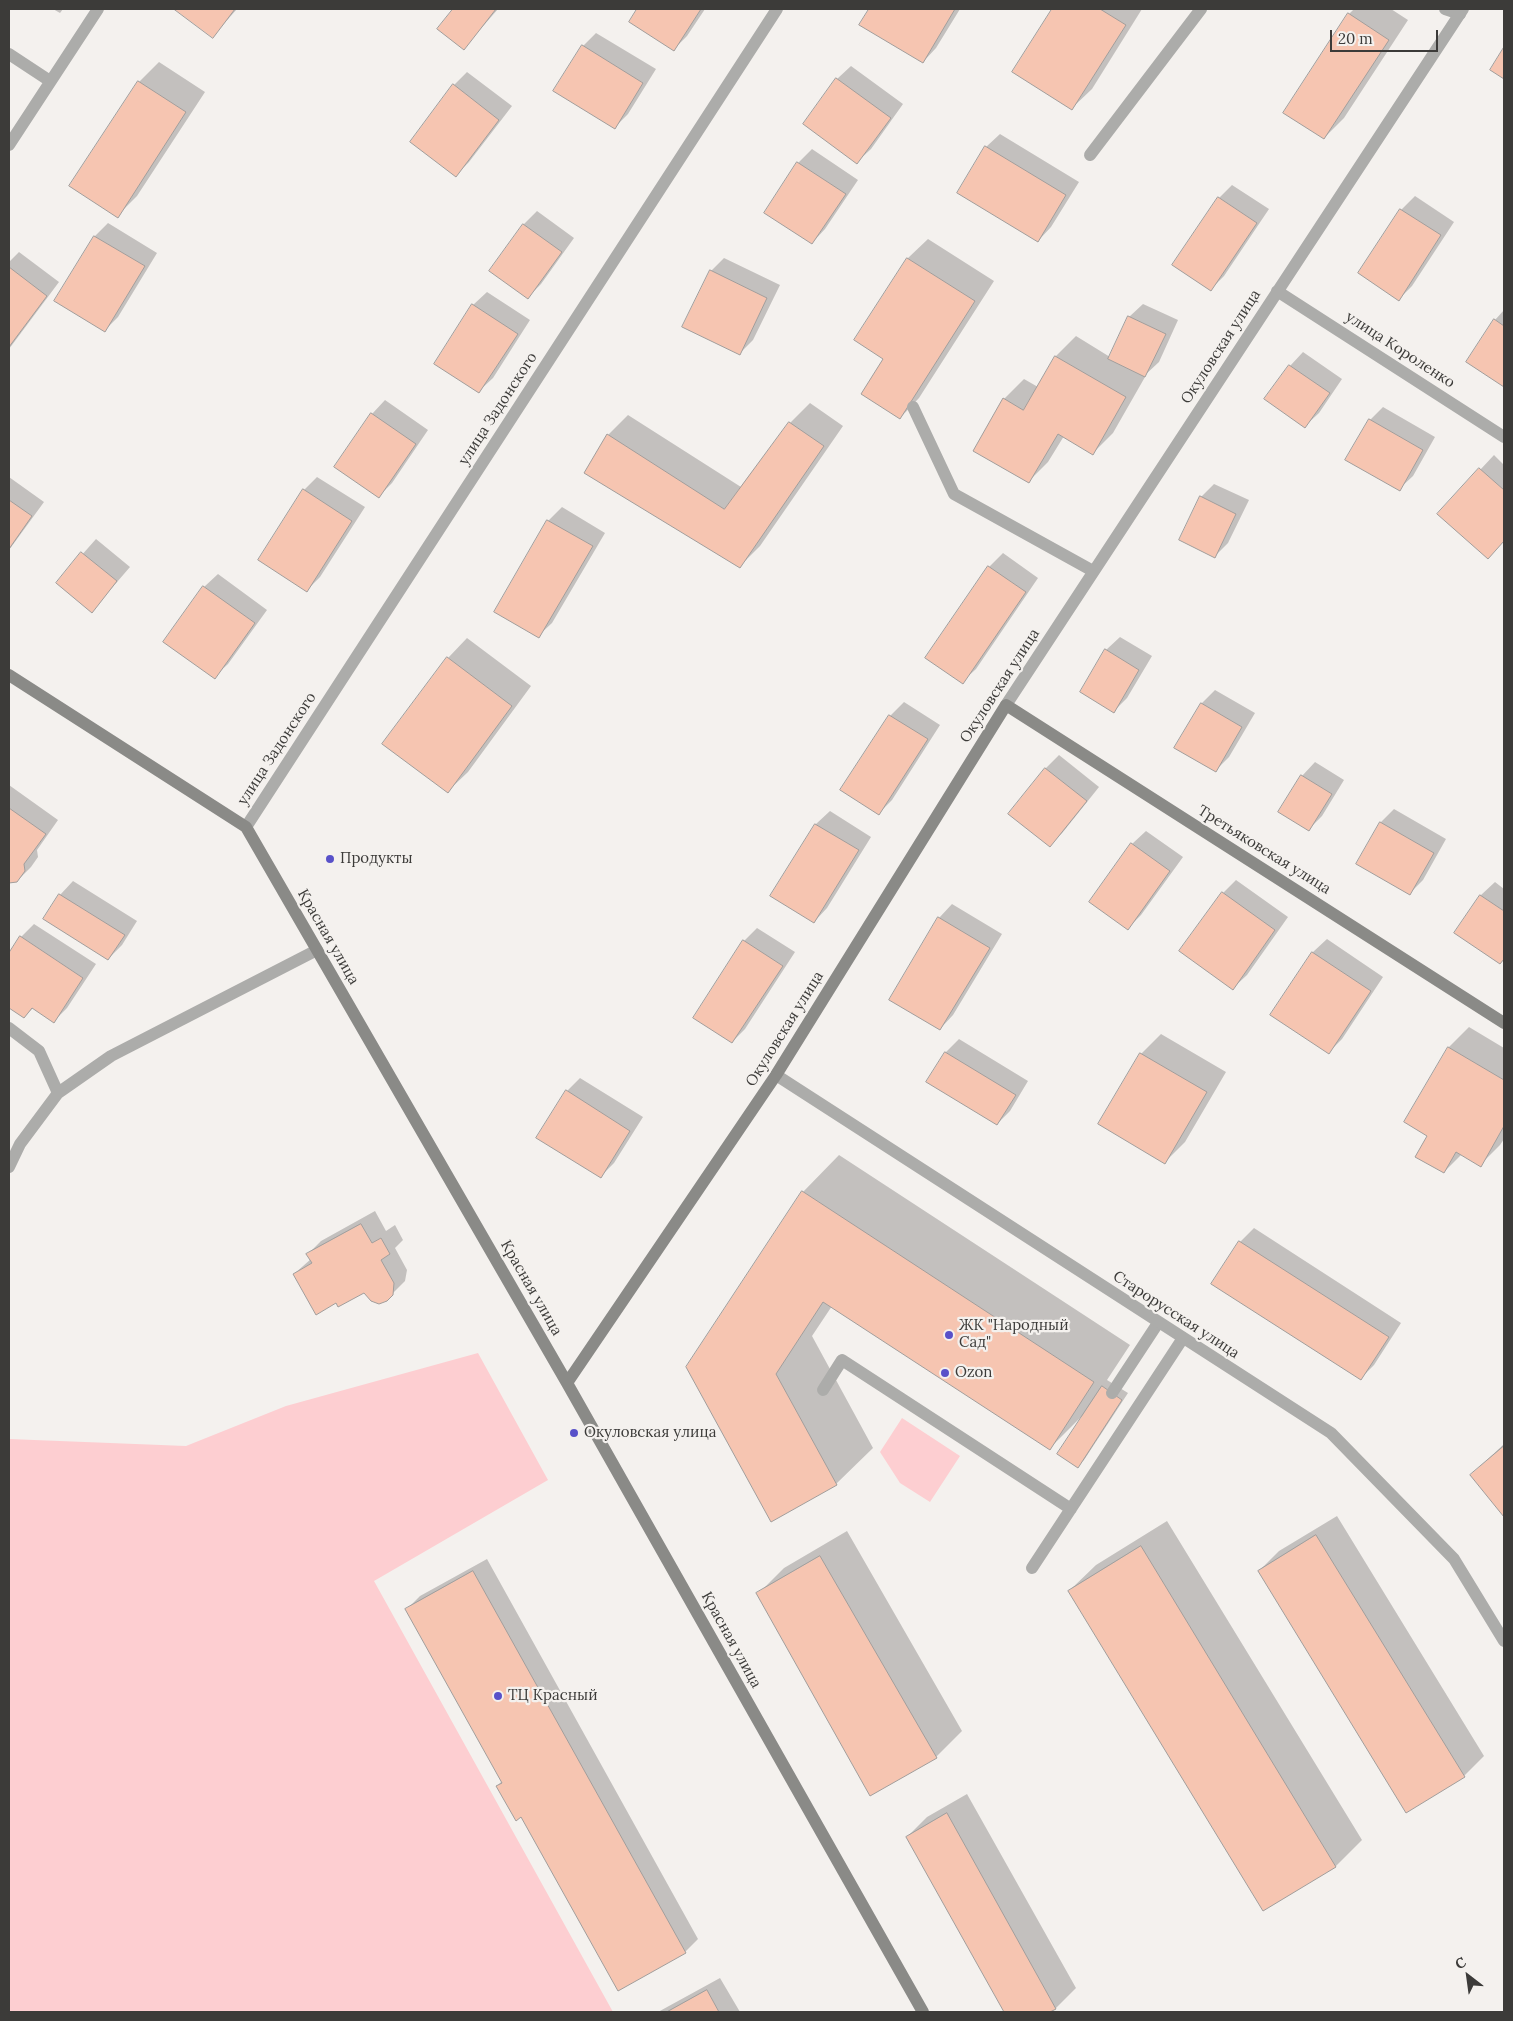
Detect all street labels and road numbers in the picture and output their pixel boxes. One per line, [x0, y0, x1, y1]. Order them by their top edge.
street label: Окуловская улица [1177, 287, 1265, 407]
street label: улица Короленко [1342, 308, 1458, 392]
street label: улица Задонского [455, 349, 541, 469]
street label: Окуловская улица [956, 626, 1044, 746]
street label: улица Задонского [234, 689, 320, 809]
street label: Третьяковская улица [1194, 802, 1334, 898]
street label: Красная улица [293, 886, 363, 988]
street label: Окуловская улица [742, 968, 828, 1090]
street label: Красная улица [496, 1237, 566, 1339]
street label: Старорусская улица [1109, 1267, 1243, 1363]
street label: Красная улица [697, 1589, 765, 1691]

